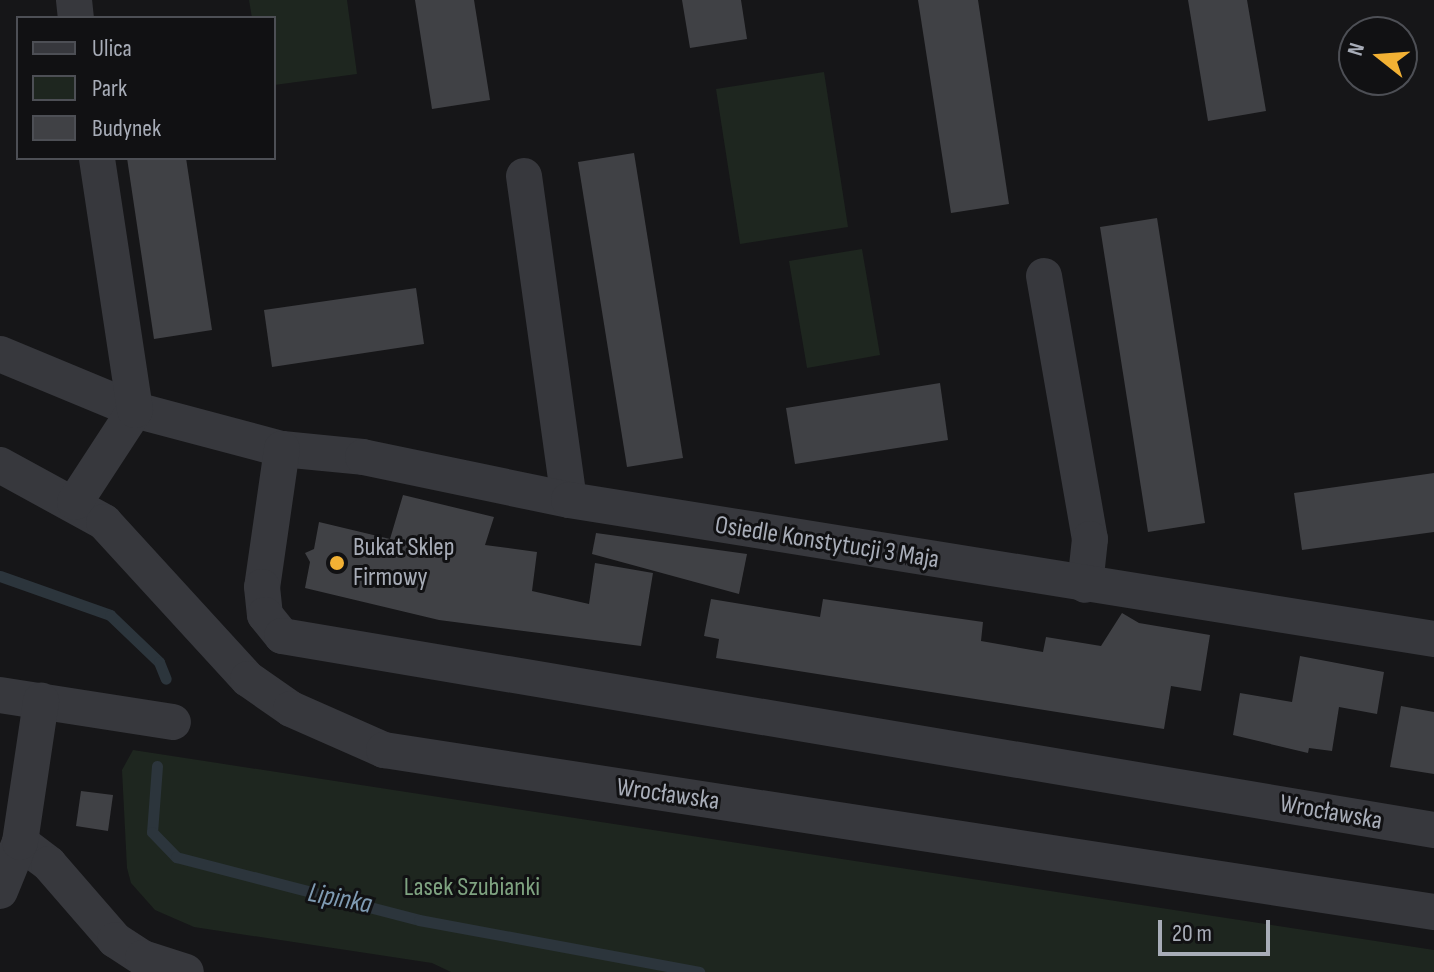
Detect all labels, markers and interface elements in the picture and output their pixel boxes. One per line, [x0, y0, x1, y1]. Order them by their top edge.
legend [16, 16, 276, 160]
north arrow [1338, 16, 1418, 96]
text: Ulica [92, 34, 132, 63]
text: N [1342, 40, 1371, 59]
text: Park [92, 74, 127, 103]
text: Budynek [92, 114, 161, 143]
street label: Osiedle Konstytucji 3 Maja [713, 510, 941, 576]
place label: Bukat Sklep Firmowy [353, 532, 455, 594]
marker: Bukat Sklep Firmowy [328, 554, 346, 572]
street label: Wrocławska [615, 772, 721, 818]
street label: Wrocławska [1277, 789, 1385, 837]
park label: Lasek Szubianki [404, 872, 540, 904]
water label: Lipinka [305, 876, 375, 922]
scale bar [1162, 904, 1274, 954]
text: 20 m [1172, 919, 1212, 948]

